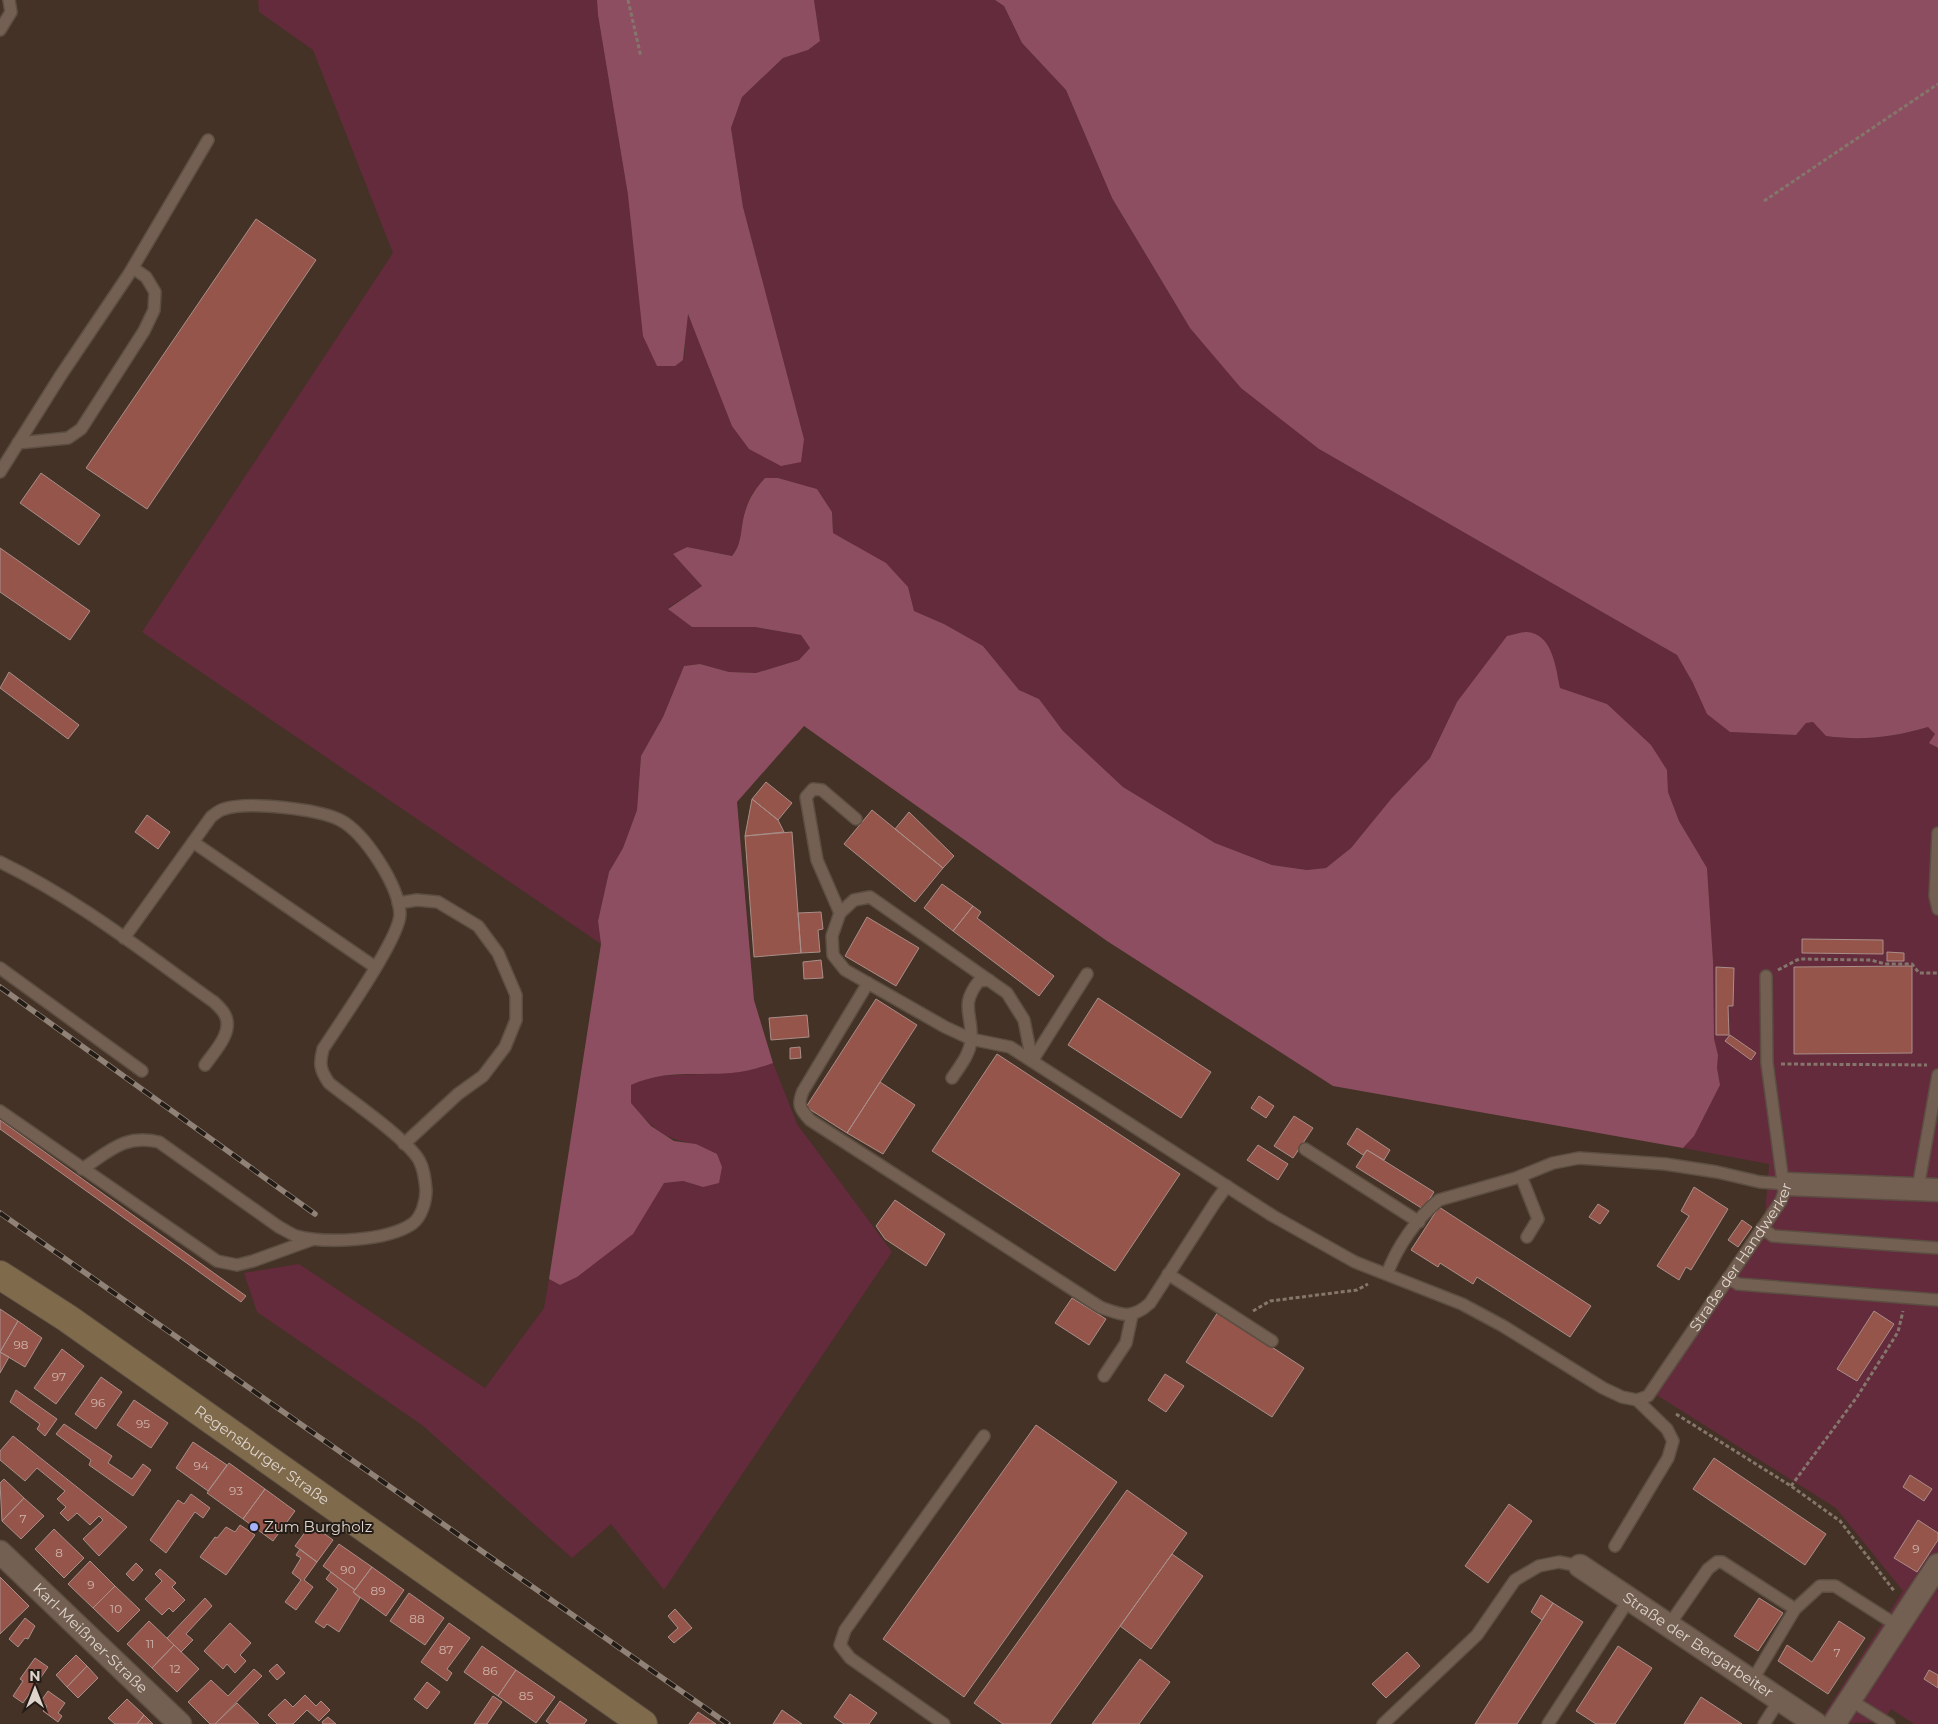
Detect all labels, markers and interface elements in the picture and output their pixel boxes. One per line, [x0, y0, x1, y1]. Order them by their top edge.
street label: Straße der Handwerker [1685, 1180, 1796, 1335]
house number: 98 [14, 1337, 29, 1352]
house number: 97 [52, 1369, 66, 1384]
house number: 96 [91, 1395, 105, 1410]
street label: Regensburger Straße [191, 1401, 333, 1509]
house number: 95 [136, 1416, 150, 1431]
house number: 94 [193, 1458, 209, 1473]
house number: 93 [229, 1483, 243, 1498]
house number: 7 [19, 1511, 27, 1526]
place label: Zum Burgholz [264, 1517, 373, 1536]
marker: Zum Burgholz [248, 1521, 260, 1533]
house number: 9 [1912, 1541, 1920, 1556]
house number: 8 [55, 1545, 63, 1560]
house number: 90 [340, 1562, 356, 1577]
house number: 9 [87, 1577, 95, 1592]
street label: Karl-Meißner-Straße [29, 1579, 152, 1697]
house number: 89 [371, 1583, 385, 1598]
street label: Straße der Bergarbeiter [1619, 1587, 1777, 1702]
house number: 10 [110, 1601, 122, 1616]
house number: 88 [409, 1611, 425, 1626]
house number: 11 [146, 1636, 154, 1651]
house number: 87 [439, 1642, 453, 1657]
house number: 7 [1833, 1645, 1841, 1660]
house number: 12 [169, 1661, 181, 1676]
house number: 86 [483, 1663, 497, 1678]
north arrow [10, 1664, 60, 1714]
text: N [29, 1667, 41, 1685]
house number: 85 [519, 1688, 533, 1703]

